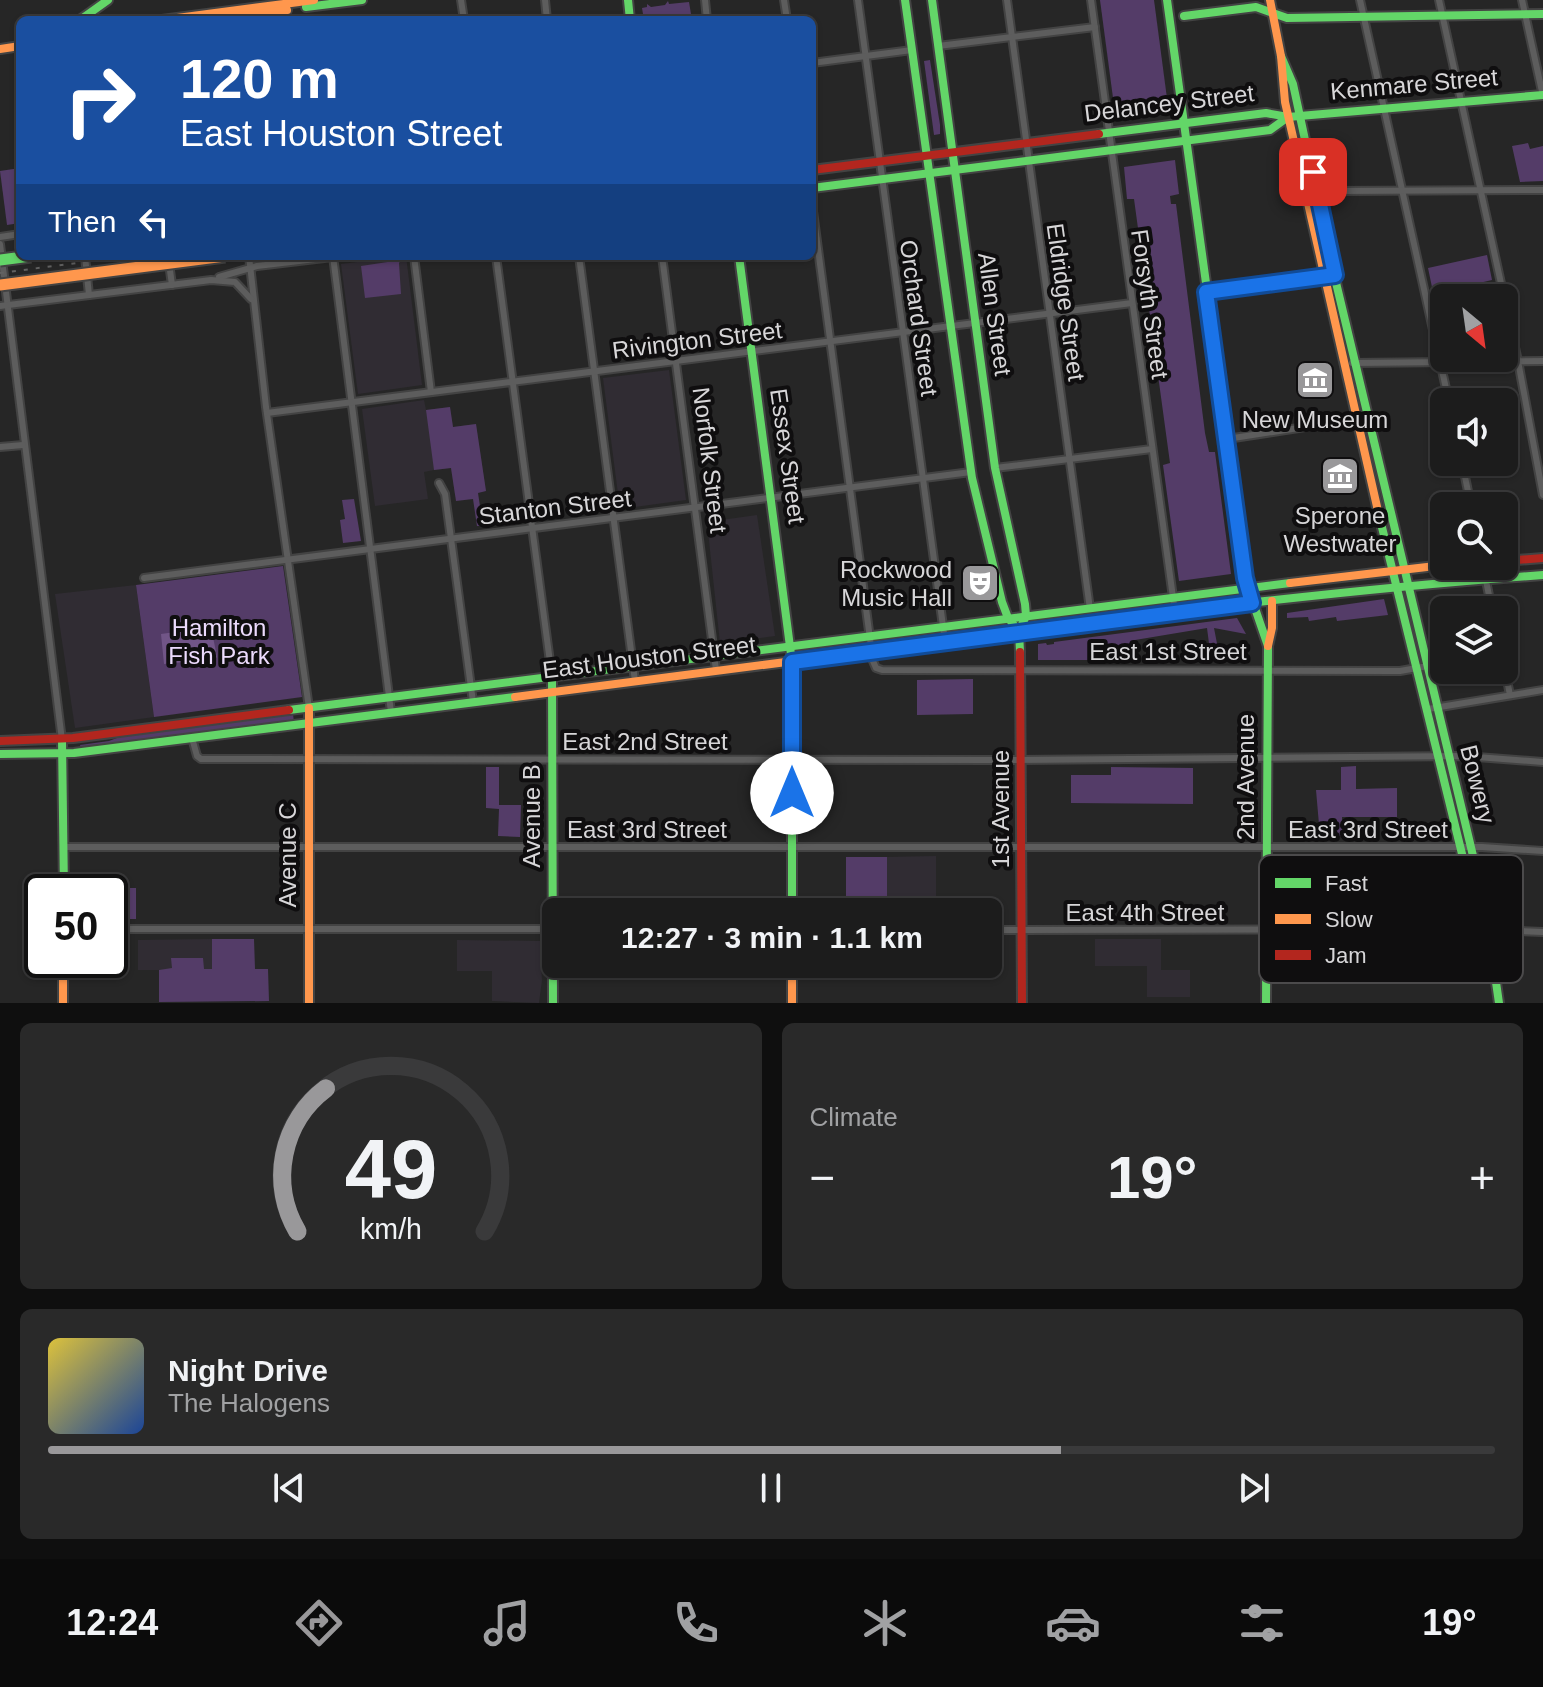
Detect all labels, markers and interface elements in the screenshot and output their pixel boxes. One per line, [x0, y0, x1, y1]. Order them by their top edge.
text: 120 m [180, 47, 339, 110]
icon: right [48, 48, 152, 152]
street label: Kenmare Street [1329, 63, 1499, 105]
street label: Delancey Street [1083, 79, 1256, 127]
text: East Houston Street [180, 113, 502, 154]
pin [1279, 138, 1347, 206]
icon: arrive [1291, 150, 1335, 194]
icon: left [132, 200, 176, 244]
text: Then [48, 205, 116, 238]
street label: Eldridge Street [1042, 222, 1090, 383]
street label: Forsyth Street [1126, 227, 1174, 381]
street label: Orchard Street [895, 238, 943, 398]
street label: Allen Street [973, 251, 1017, 378]
north arrow [1430, 284, 1518, 372]
map controls [1430, 284, 1518, 684]
street label: Rivington Street [611, 316, 784, 364]
museum icon: New Museum [1294, 359, 1336, 401]
street label: Norfolk Street [688, 386, 732, 535]
street label: Essex Street [765, 387, 811, 526]
button: sound [1430, 388, 1518, 476]
place label: New Museum [1242, 406, 1388, 433]
museum icon: Sperone Westwater [1319, 455, 1361, 497]
street label: Stanton Street [477, 484, 633, 530]
button: search [1430, 492, 1518, 580]
place label: Sperone Westwater [1284, 502, 1396, 557]
place label: Rockwood Music Hall [840, 556, 952, 611]
theatre icon: Rockwood Music Hall [959, 562, 1001, 604]
button: layers [1430, 596, 1518, 684]
park label: Hamilton Fish Park [168, 614, 271, 669]
street label: East Houston Street [541, 630, 758, 683]
street label: East 1st Street [1089, 638, 1247, 665]
street label: 2nd Avenue [1232, 714, 1259, 840]
street label: East 2nd Street [562, 728, 728, 755]
street label: Bowery [1455, 742, 1501, 826]
street label: 1st Avenue [987, 750, 1014, 868]
position arrow [750, 751, 834, 835]
street label: Avenue B [518, 764, 545, 868]
street label: Avenue C [274, 803, 301, 907]
street label: East 3rd Street [567, 816, 727, 843]
street label: East 3rd Street [1288, 816, 1448, 843]
legend [1259, 855, 1523, 983]
text: Fast [1325, 871, 1368, 896]
speed limit sign: 50 [24, 874, 128, 978]
street label: East 4th Street [1066, 899, 1225, 926]
text: Slow [1325, 907, 1373, 932]
text: 12:27 · 3 min · 1.1 km [621, 921, 923, 954]
text: Jam [1325, 943, 1367, 968]
text: Climate [810, 1102, 898, 1132]
text: 49 [344, 1123, 437, 1216]
text: 19° [1107, 1144, 1198, 1211]
text: − [810, 1153, 835, 1202]
text: + [1469, 1153, 1495, 1202]
text: km/h [360, 1213, 422, 1245]
text: Night Drive [168, 1354, 328, 1387]
text: The Halogens [168, 1388, 330, 1418]
icon: previous [267, 1466, 311, 1510]
icon: pause [749, 1466, 793, 1510]
icon: next [1232, 1466, 1276, 1510]
icon: directions [291, 1595, 347, 1651]
icon: music [479, 1595, 535, 1651]
icon: phone [668, 1595, 724, 1651]
icon: climate [857, 1595, 913, 1651]
icon: car [1045, 1595, 1101, 1651]
icon: filters [1234, 1595, 1290, 1651]
text: 12:24 [66, 1602, 158, 1643]
text: 19° [1422, 1602, 1477, 1643]

